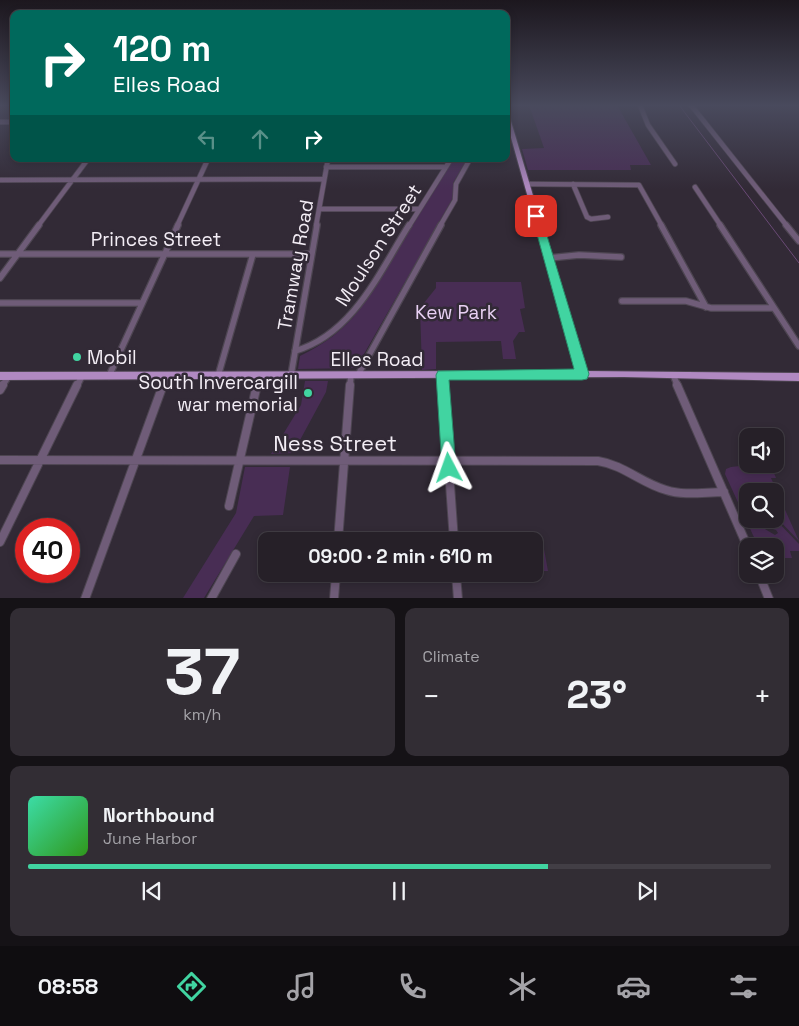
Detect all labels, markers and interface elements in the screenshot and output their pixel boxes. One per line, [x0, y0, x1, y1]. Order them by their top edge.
text: 120 m [113, 27, 211, 71]
icon: right [30, 30, 95, 95]
text: Elles Road [113, 70, 220, 98]
icon: left [193, 125, 221, 153]
icon: ahead [246, 125, 274, 153]
icon: right [299, 125, 327, 153]
street label: Moulson Street [330, 179, 427, 311]
pin [515, 195, 557, 237]
street label: Tramway Road [272, 198, 319, 333]
icon: arrive [522, 202, 550, 230]
street label: Princes Street [91, 227, 221, 252]
park label: Kew Park [415, 300, 497, 325]
place label: Mobil [87, 345, 137, 370]
street label: Elles Road [331, 347, 423, 372]
marker: Mobil [71, 351, 83, 363]
place label: South Invercargill war memorial [139, 370, 298, 417]
marker: South Invercargill war memorial [302, 387, 314, 399]
map controls [739, 428, 784, 583]
button: sound [739, 428, 784, 473]
street label: Ness Street [273, 429, 397, 457]
position arrow [422, 441, 474, 493]
button: search [739, 483, 784, 528]
speed limit sign: 40 [15, 518, 80, 583]
button: layers [739, 538, 784, 583]
text: 09:00 · 2 min · 610 m [308, 544, 493, 569]
text: 37 [164, 630, 240, 713]
text: Climate [423, 646, 480, 667]
text: 23° [566, 671, 627, 719]
text: − [423, 678, 440, 714]
text: + [754, 678, 771, 714]
text: km/h [183, 704, 221, 725]
text: Northbound [103, 803, 215, 828]
text: June Harbor [103, 828, 197, 849]
icon: previous [138, 877, 166, 905]
icon: pause [385, 877, 413, 905]
icon: next [633, 877, 661, 905]
icon: directions [174, 969, 209, 1004]
icon: music [284, 969, 319, 1004]
icon: phone [395, 969, 430, 1004]
icon: climate [505, 969, 540, 1004]
icon: car [616, 969, 651, 1004]
icon: filters [726, 969, 761, 1004]
text: 08:58 [38, 972, 98, 1000]

